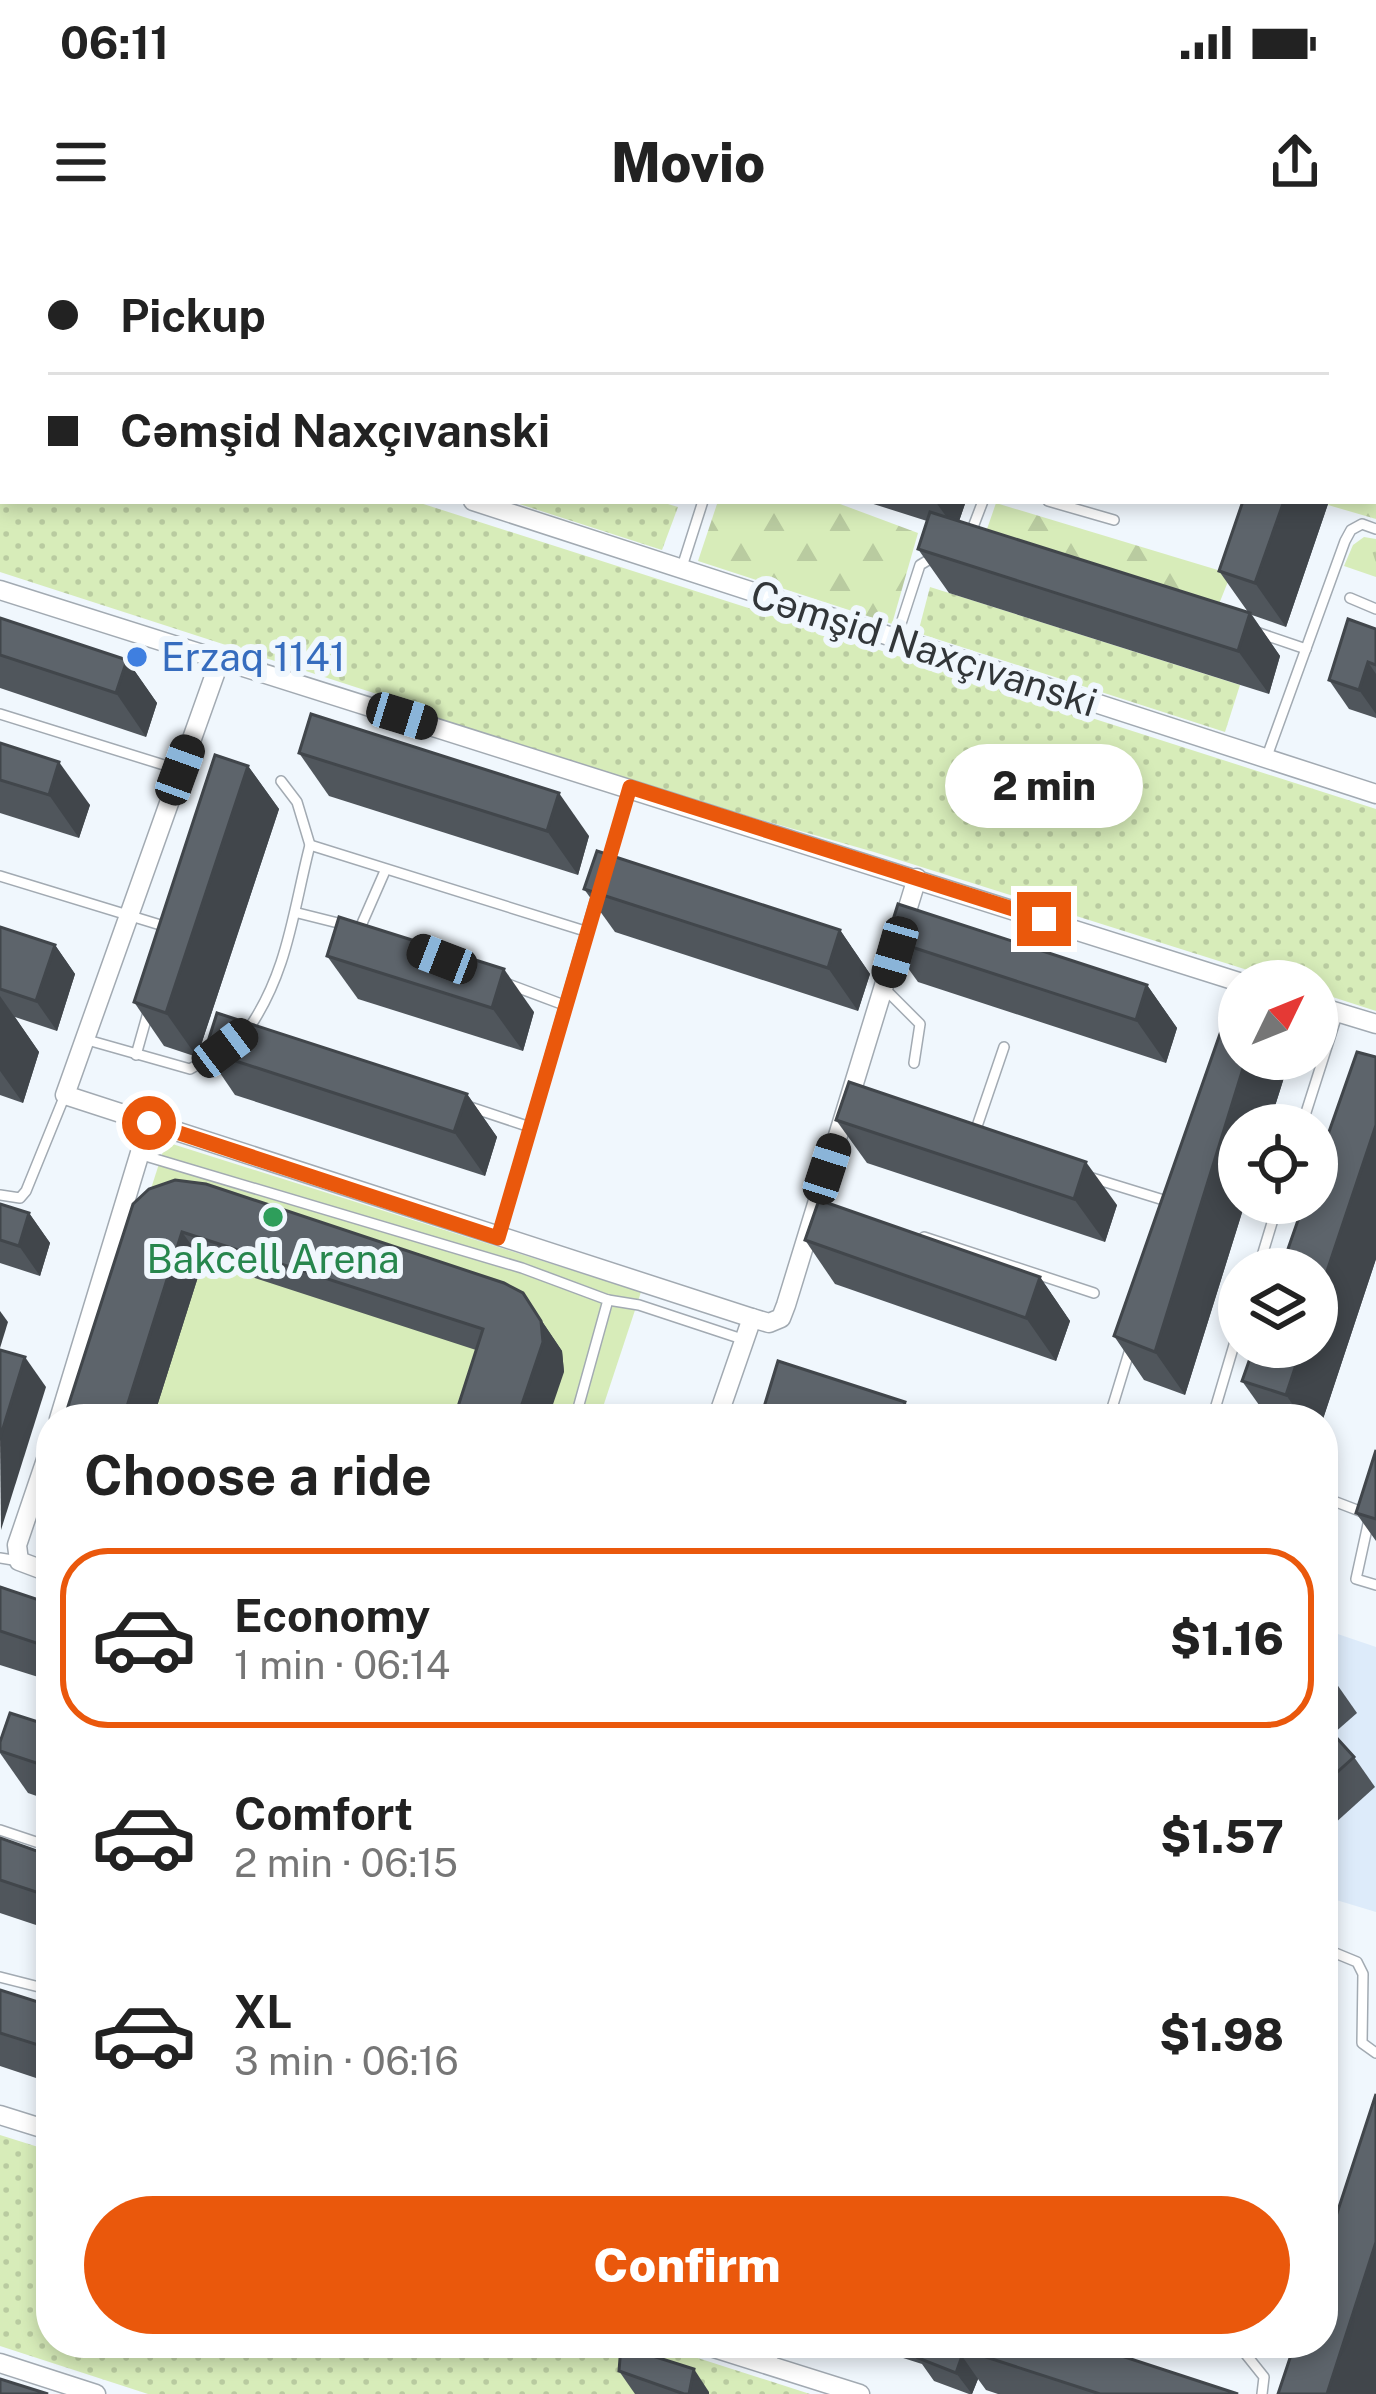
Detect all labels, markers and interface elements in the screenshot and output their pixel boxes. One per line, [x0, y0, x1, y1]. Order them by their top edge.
text: 06:11 [60, 16, 169, 69]
icon: menu [48, 129, 114, 195]
icon: share [1262, 129, 1328, 195]
text: Movio [611, 131, 765, 194]
text: Pickup [120, 289, 266, 342]
text: Cəmşid Naxçıvanski [120, 404, 550, 457]
street label: Cəmşid Naxçıvanski [745, 570, 1103, 726]
place label: Erzaq 1141 [161, 634, 346, 680]
marker: Erzaq 1141 [124, 644, 150, 670]
car [362, 688, 442, 744]
car [151, 730, 209, 810]
callout: 2 min [945, 745, 1143, 829]
text: 2 min [992, 763, 1096, 809]
route end [1017, 892, 1071, 946]
car [868, 912, 922, 992]
car [402, 929, 482, 989]
north arrow [1218, 960, 1338, 1080]
map controls [1218, 960, 1338, 1368]
car [185, 1012, 265, 1084]
route start [122, 1096, 176, 1150]
button: locate [1218, 1104, 1338, 1224]
car [799, 1129, 855, 1209]
marker: Bakcell Arena [260, 1204, 286, 1230]
place label: Bakcell Arena [146, 1236, 400, 1282]
button: layers [1218, 1248, 1338, 1368]
text: Choose a ride [84, 1444, 432, 1507]
icon: car [90, 1584, 198, 1692]
text: Economy [234, 1589, 430, 1642]
text: $1.16 [1170, 1612, 1284, 1665]
text: 1 min · 06:14 [234, 1642, 450, 1688]
icon: car [90, 1782, 198, 1890]
text: Comfort [234, 1787, 413, 1840]
text: $1.57 [1160, 1810, 1284, 1863]
text: 2 min · 06:15 [234, 1840, 458, 1886]
icon: car [90, 1980, 198, 2088]
text: XL [234, 1985, 292, 2038]
text: $1.98 [1159, 2008, 1284, 2061]
text: 3 min · 06:16 [234, 2038, 459, 2084]
button: Confirm [84, 2196, 1290, 2334]

